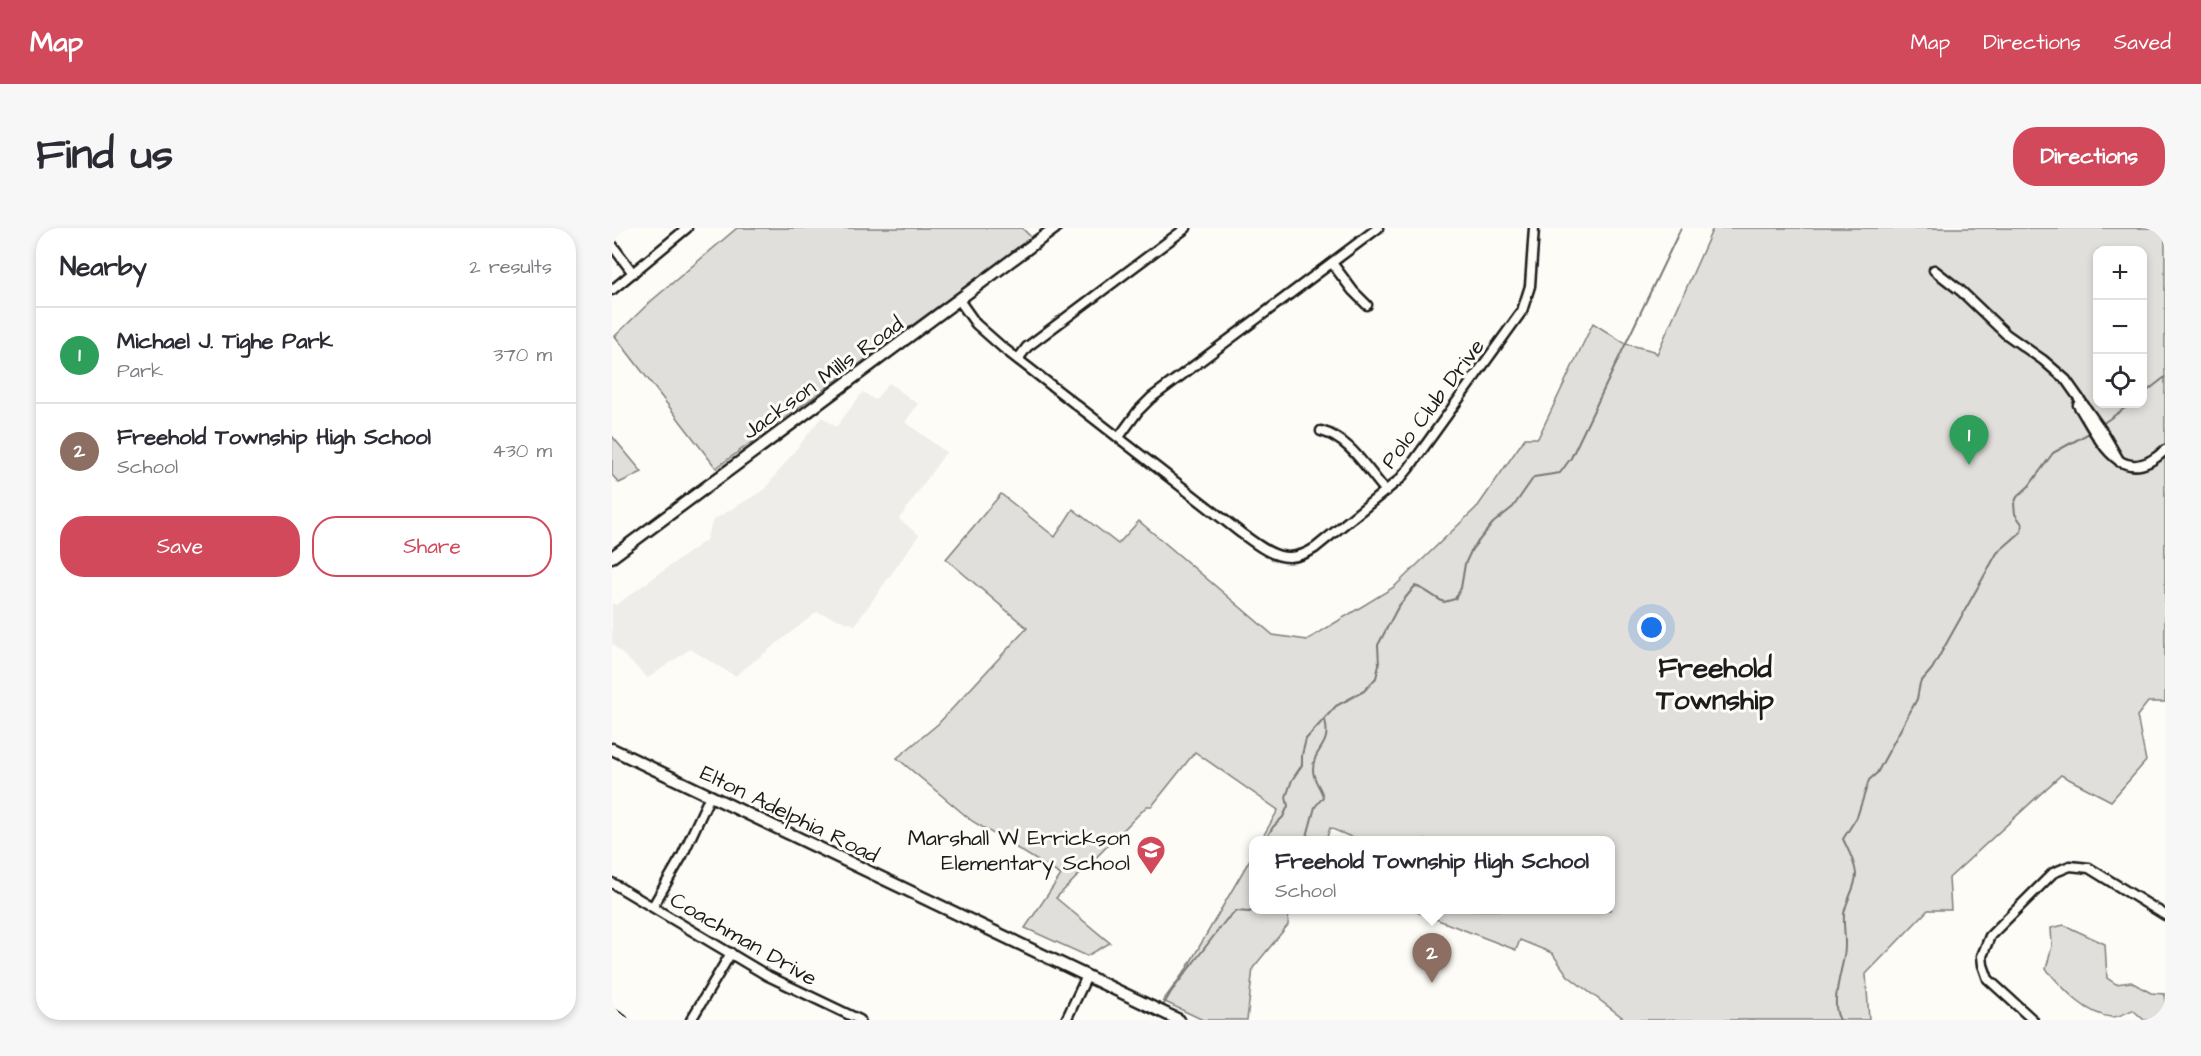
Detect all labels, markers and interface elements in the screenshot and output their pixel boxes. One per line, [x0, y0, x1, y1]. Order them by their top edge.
text: Map [30, 23, 83, 62]
text: Map [1910, 28, 1950, 57]
text: Directions [1983, 28, 2081, 57]
text: Saved [2114, 28, 2171, 57]
text: Find us [36, 127, 173, 185]
button: Directions [2013, 127, 2165, 186]
map controls [2093, 246, 2147, 408]
button: + [2093, 246, 2147, 300]
text: Nearby [60, 249, 147, 285]
text: 2 results [469, 253, 552, 281]
button: − [2093, 300, 2147, 354]
street label: Jackson Mills Road [736, 309, 910, 447]
text: Michael J. Tighe Park [117, 326, 333, 357]
street label: Polo Club Drive [1374, 332, 1492, 475]
text: 1 [78, 341, 81, 369]
text: 370 m [493, 341, 552, 369]
button: locate [2093, 354, 2147, 408]
text: Park [117, 357, 163, 385]
pin: 1 [1950, 416, 1988, 465]
text: Freehold Township High School [117, 422, 431, 453]
text: 2 [74, 437, 85, 465]
text: 430 m [492, 437, 552, 465]
text: School [117, 453, 178, 481]
button: Save [60, 516, 300, 577]
button: Share [312, 516, 552, 577]
your location [1637, 613, 1666, 642]
district label: Freehold Township [1655, 649, 1774, 721]
street label: Elton Adelphia Road [695, 758, 884, 871]
place label: Marshall W Errickson Elementary School [908, 823, 1130, 880]
school or university icon: Marshall W Errickson Elementary School [1135, 834, 1167, 876]
popup [1249, 836, 1615, 914]
text: Freehold Township High School [1275, 846, 1589, 877]
text: School [1275, 877, 1336, 905]
street label: Coachman Drive [664, 885, 823, 994]
pin: 2 [1412, 934, 1452, 983]

